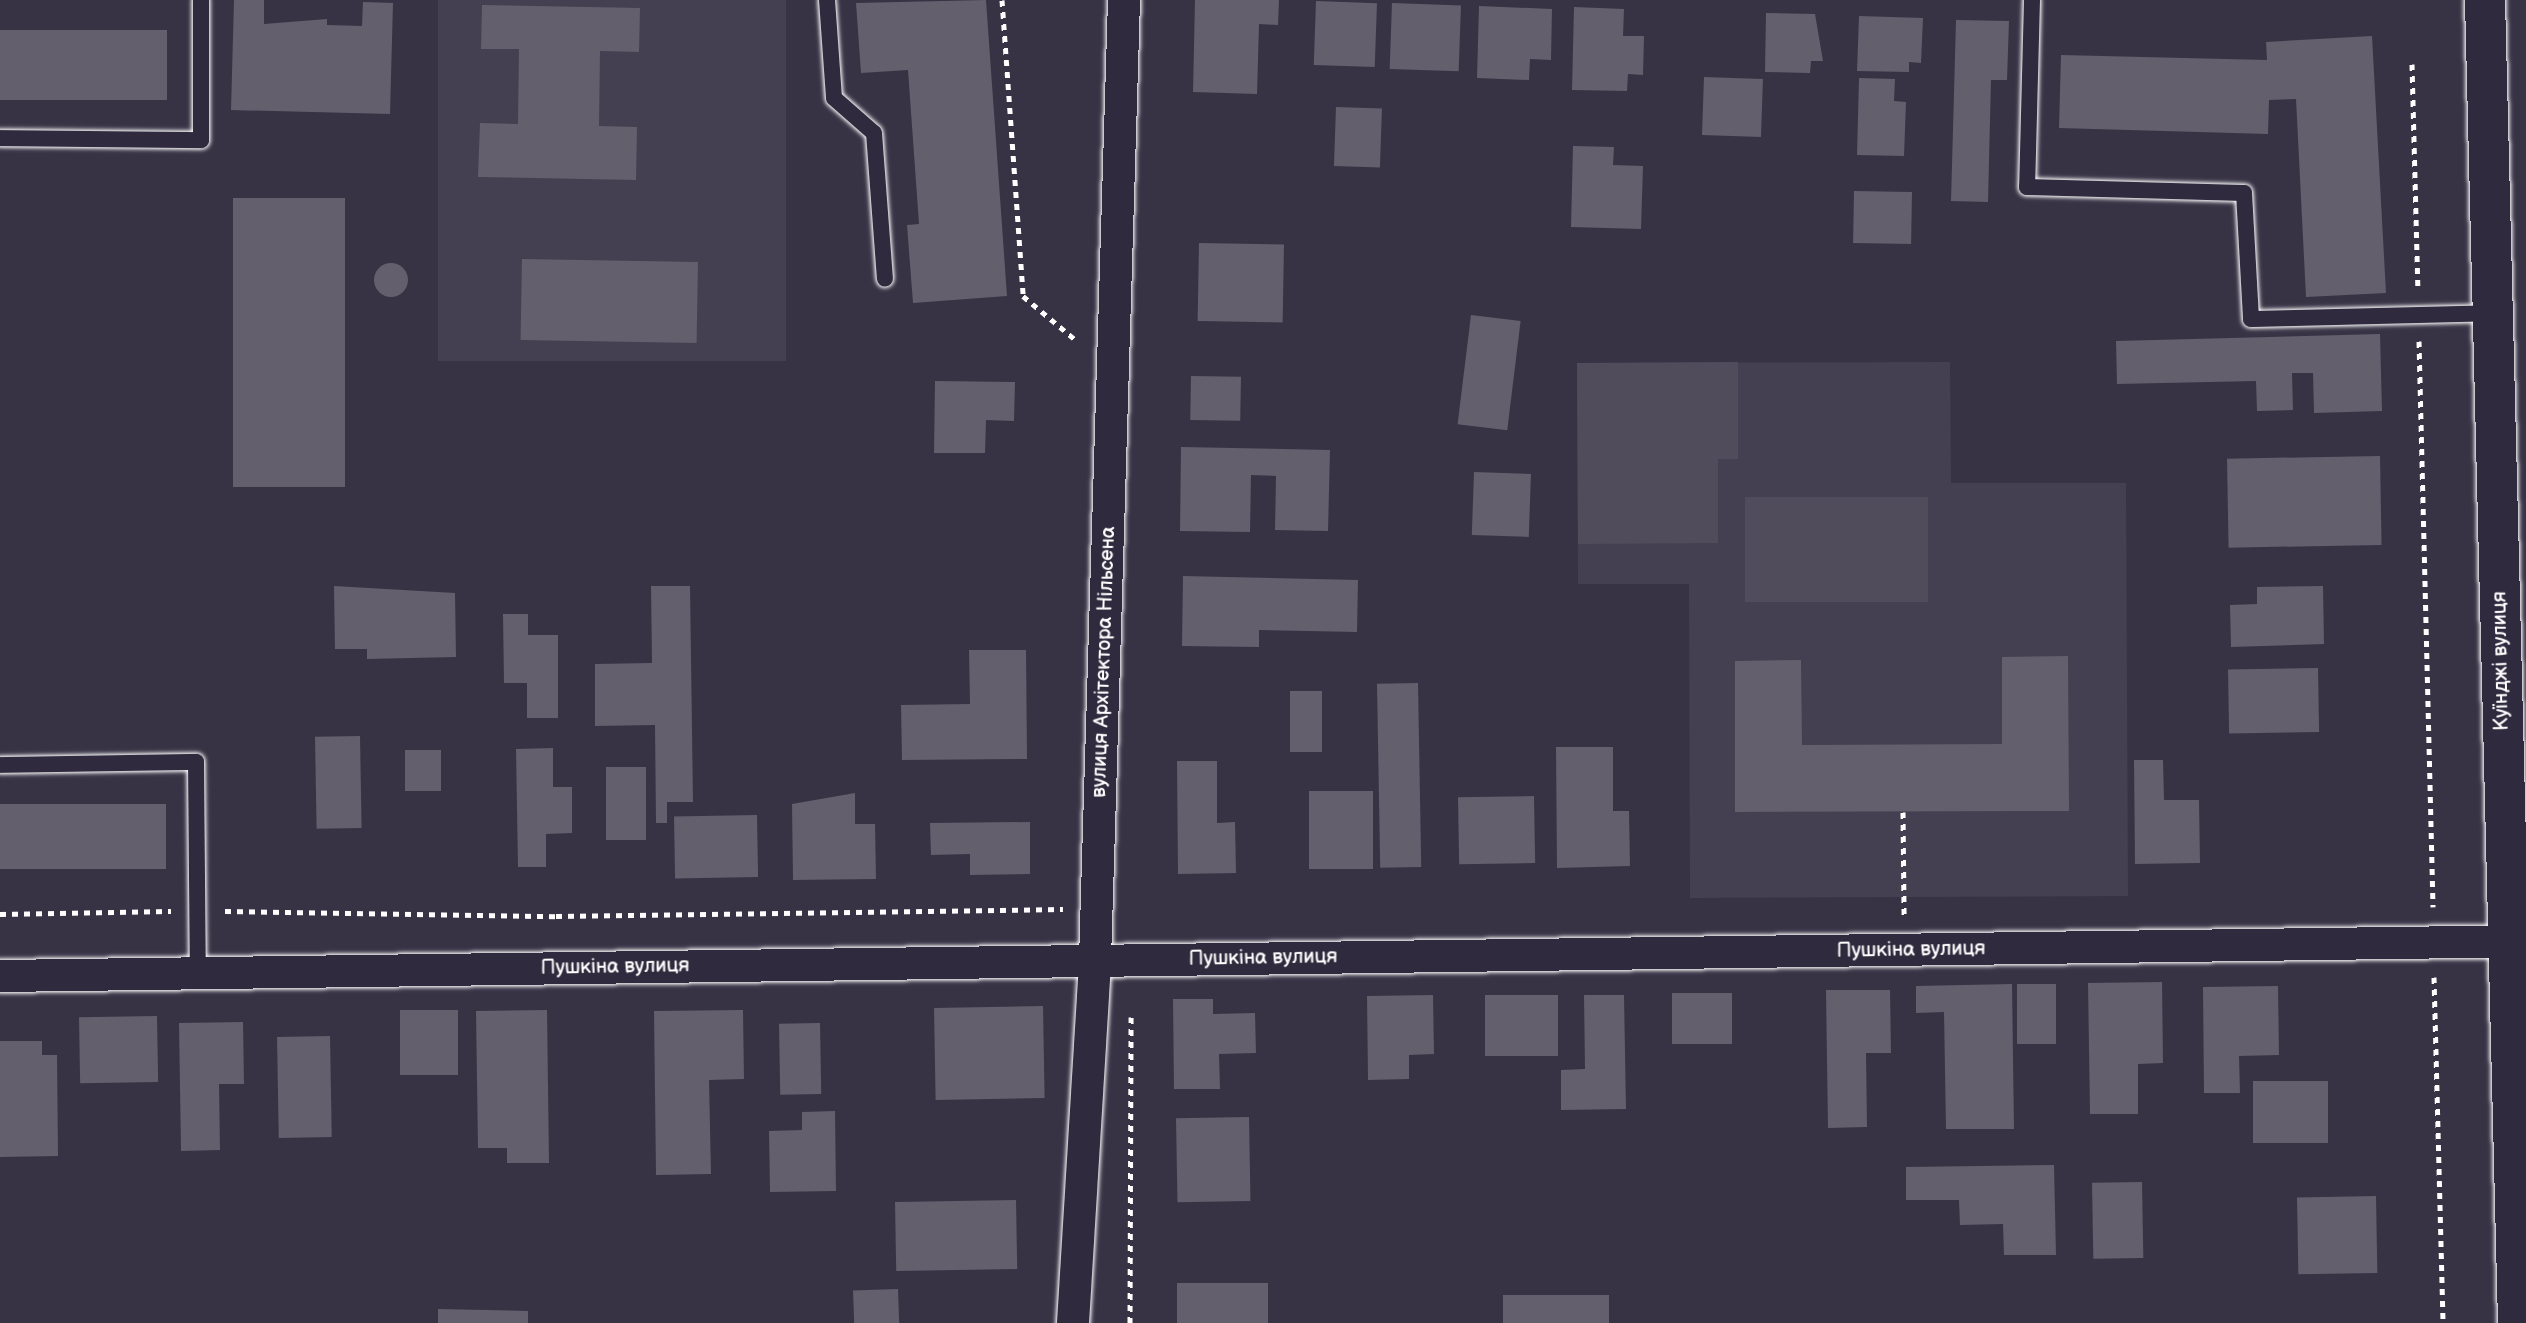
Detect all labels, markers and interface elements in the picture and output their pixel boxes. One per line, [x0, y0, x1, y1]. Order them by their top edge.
street label: вулиця Архітектора Нільсена [1087, 526, 1121, 798]
street label: Куїнджі вулиця [2488, 591, 2514, 731]
street label: Пушкіна вулиця [1836, 937, 1986, 963]
street label: Пушкіна вулиця [1188, 945, 1338, 971]
street label: Пушкіна вулиця [540, 954, 690, 980]

